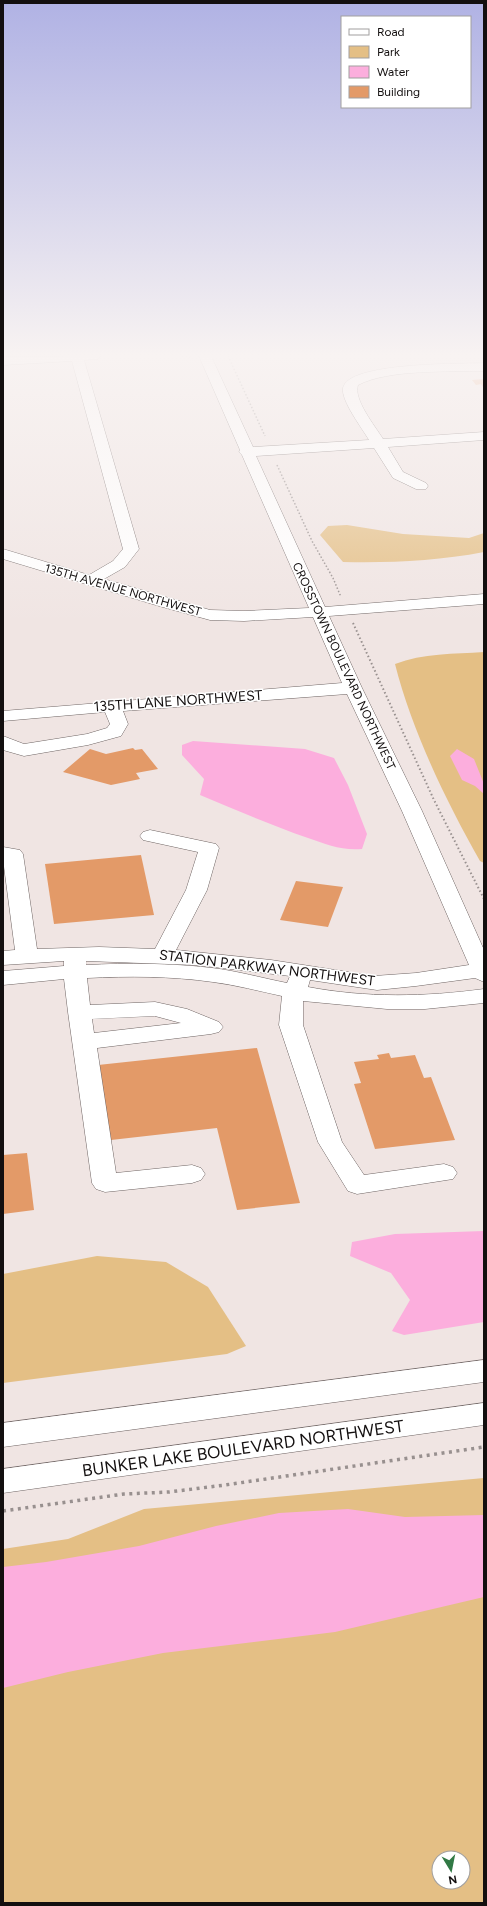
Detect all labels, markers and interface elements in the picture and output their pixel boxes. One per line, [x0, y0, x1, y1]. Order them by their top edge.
legend [341, 16, 471, 108]
text: Road [377, 25, 405, 39]
text: Park [377, 45, 400, 59]
text: Water [377, 65, 409, 79]
text: Building [377, 85, 420, 99]
street label: CROSSTOWN BOULEVARD NORTHWEST [290, 560, 399, 772]
street label: 135TH AVENUE NORTHWEST [43, 561, 203, 619]
street label: 135TH LANE NORTHWEST [93, 687, 263, 715]
street label: STATION PARKWAY NORTHWEST [158, 946, 376, 990]
street label: BUNKER LAKE BOULEVARD NORTHWEST [81, 1415, 406, 1480]
north arrow [431, 1850, 471, 1890]
text: N [447, 1872, 458, 1886]

